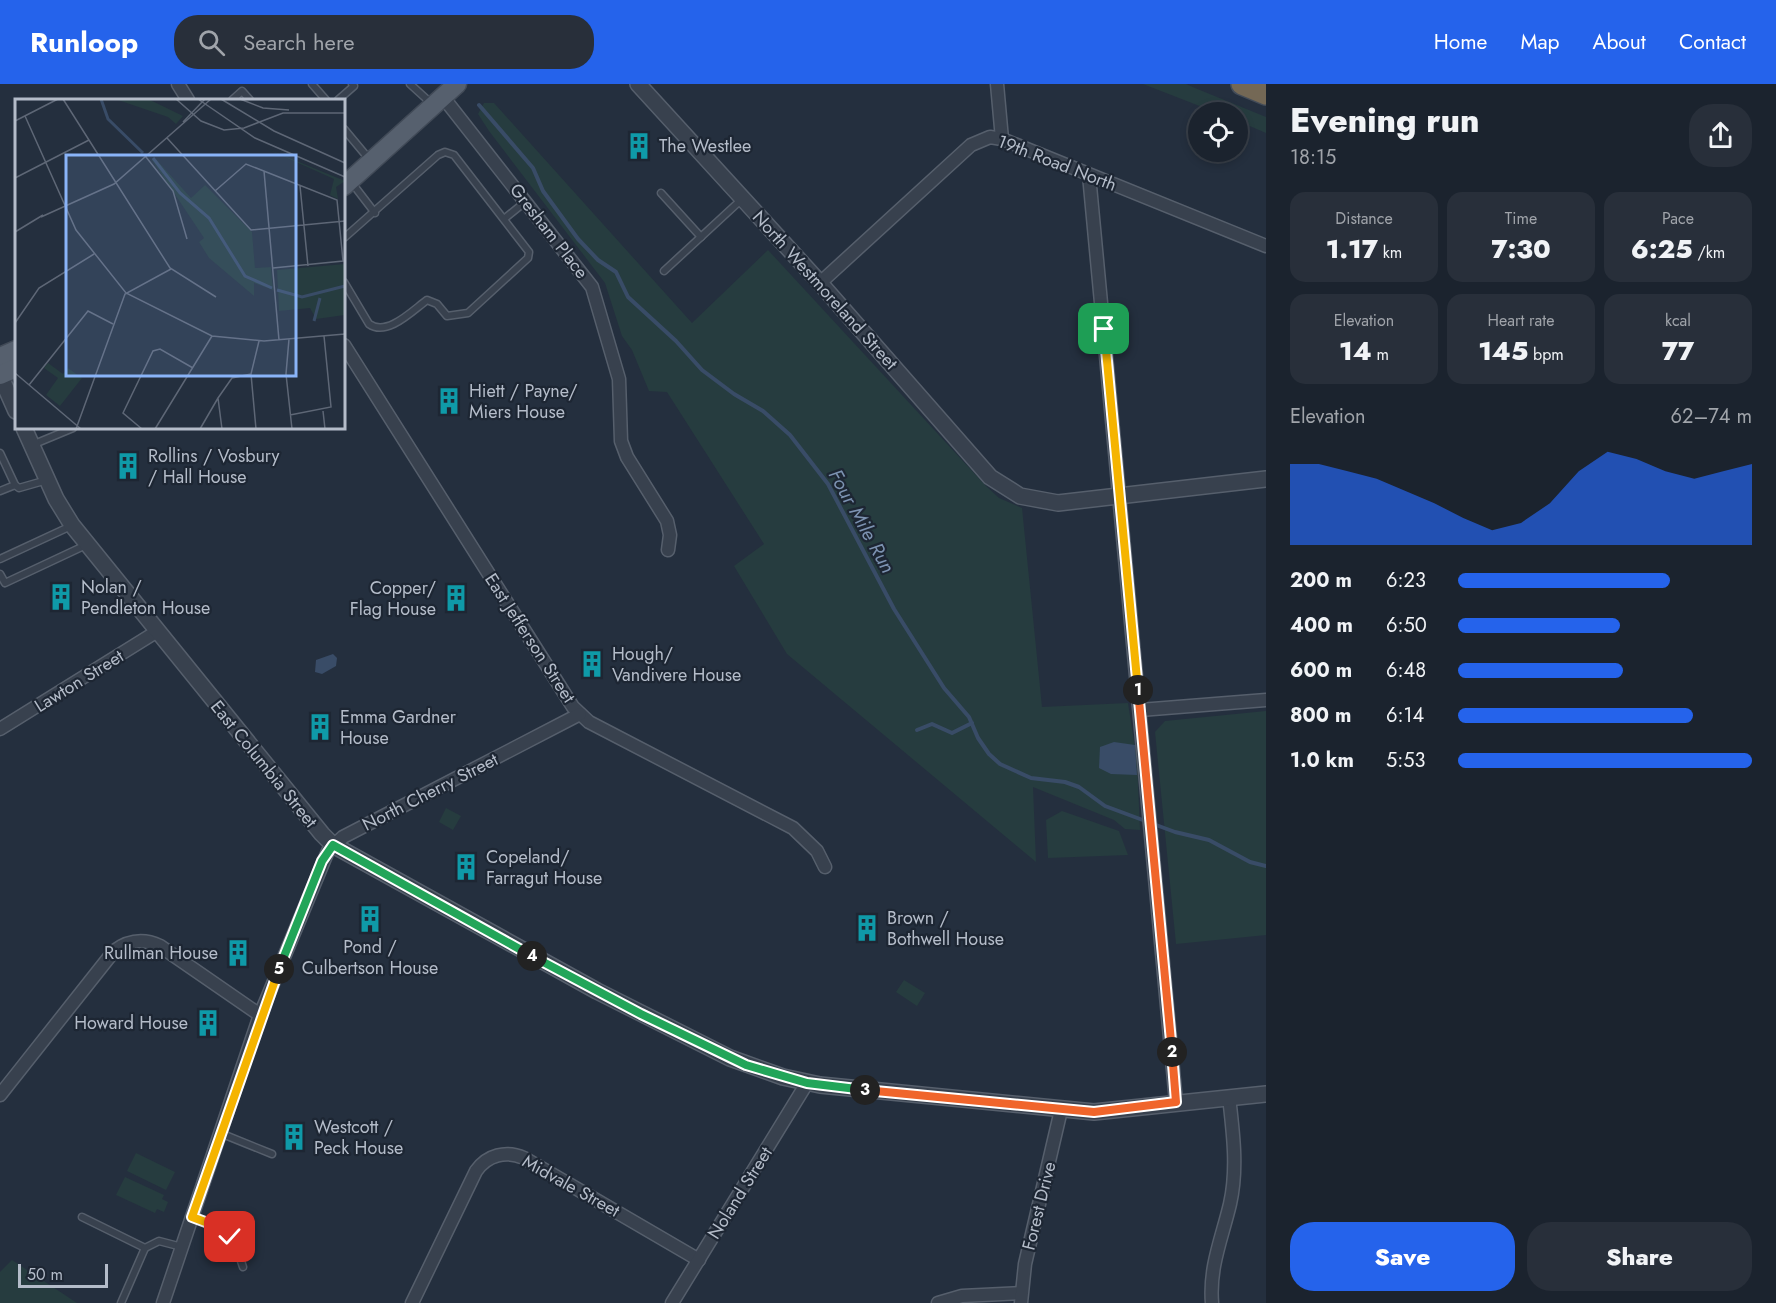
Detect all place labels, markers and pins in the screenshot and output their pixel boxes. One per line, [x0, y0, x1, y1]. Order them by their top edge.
building icon: The Westlee [624, 131, 654, 161]
place label: The Westlee [659, 133, 751, 159]
pin [1078, 303, 1129, 354]
place label: Hiett / Payne/ Miers House [469, 378, 577, 425]
building icon: Hiett / Payne/ Miers House [434, 386, 464, 416]
place label: Rollins / Vosbury / Hall House [148, 443, 280, 490]
building icon: Rollins / Vosbury / Hall House [113, 451, 143, 481]
place label: Nolan / Pendleton House [81, 574, 210, 621]
place label: Copper/ Flag House [350, 575, 436, 622]
building icon: Nolan / Pendleton House [46, 582, 76, 612]
building icon: Copper/ Flag House [441, 583, 471, 613]
place label: Hough/ Vandivere House [612, 641, 741, 688]
building icon: Hough/ Vandivere House [577, 649, 607, 679]
pin: 1 [1123, 675, 1153, 705]
place label: Emma Gardner House [340, 704, 457, 751]
building icon: Emma Gardner House [305, 712, 335, 742]
place label: Copeland/ Farragut House [486, 844, 602, 891]
building icon: Copeland/ Farragut House [451, 852, 481, 882]
building icon: Pond / Culbertson House [355, 904, 385, 934]
place label: Brown / Bothwell House [887, 905, 1004, 952]
building icon: Brown / Bothwell House [852, 913, 882, 943]
place label: Pond / Culbertson House [302, 934, 438, 981]
building icon: Rullman House [223, 938, 253, 968]
place label: Rullman House [104, 940, 218, 966]
pin: 4 [517, 941, 547, 971]
pin: 5 [264, 954, 294, 984]
building icon: Howard House [193, 1008, 223, 1038]
place label: Howard House [74, 1010, 188, 1036]
pin: 2 [1157, 1037, 1187, 1067]
pin: 3 [850, 1075, 880, 1105]
place label: Westcott / Peck House [314, 1114, 403, 1161]
building icon: Westcott / Peck House [279, 1122, 309, 1152]
pin [204, 1211, 255, 1262]

